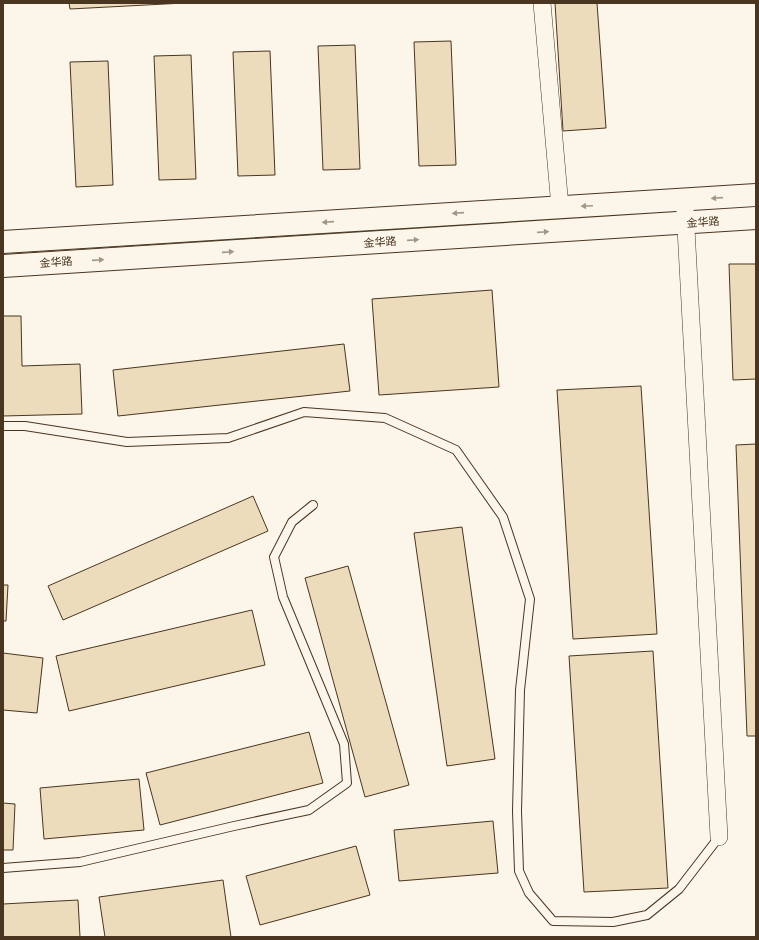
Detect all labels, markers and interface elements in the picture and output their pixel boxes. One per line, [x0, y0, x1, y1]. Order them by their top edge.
one-way arrow [711, 194, 723, 201]
one-way arrow [581, 202, 593, 209]
one-way arrow [452, 210, 464, 217]
street label: 金华路 [686, 215, 720, 230]
one-way arrow [322, 218, 334, 225]
one-way arrow [537, 229, 549, 236]
street label: 金华路 [363, 235, 397, 250]
one-way arrow [407, 237, 419, 244]
one-way arrow [222, 248, 234, 255]
street label: 金华路 [39, 255, 73, 270]
one-way arrow [92, 256, 104, 263]

